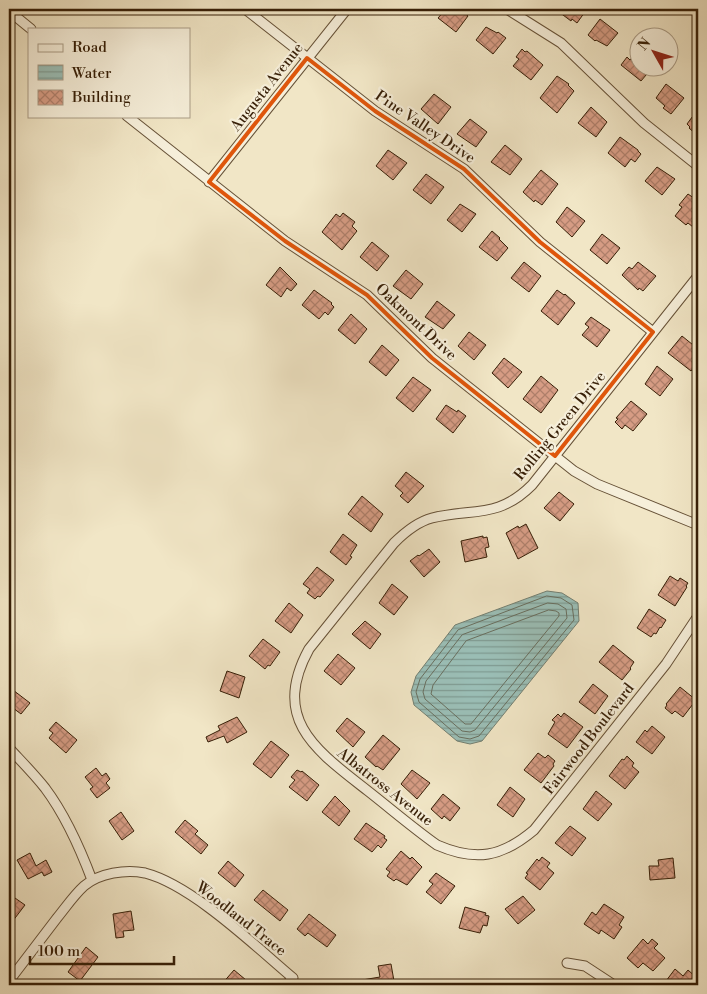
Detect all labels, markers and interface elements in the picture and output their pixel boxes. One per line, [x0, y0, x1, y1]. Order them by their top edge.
legend [28, 28, 190, 118]
north arrow [630, 28, 680, 78]
text: N [634, 34, 655, 54]
text: Road [72, 38, 107, 57]
street label: Augusta Avenue [226, 39, 308, 136]
text: Water [71, 64, 112, 83]
street label: Pine Valley Drive [371, 86, 479, 168]
text: Building [71, 88, 131, 107]
street label: Oakmont Drive [371, 279, 461, 365]
street label: Rolling Green Drive [510, 368, 610, 484]
street label: Fairwood Boulevard [539, 679, 639, 799]
street label: Albatross Avenue [332, 743, 437, 830]
street label: Woodland Trace [191, 877, 290, 960]
scale bar [30, 934, 174, 966]
text: 100 m [38, 942, 80, 961]

